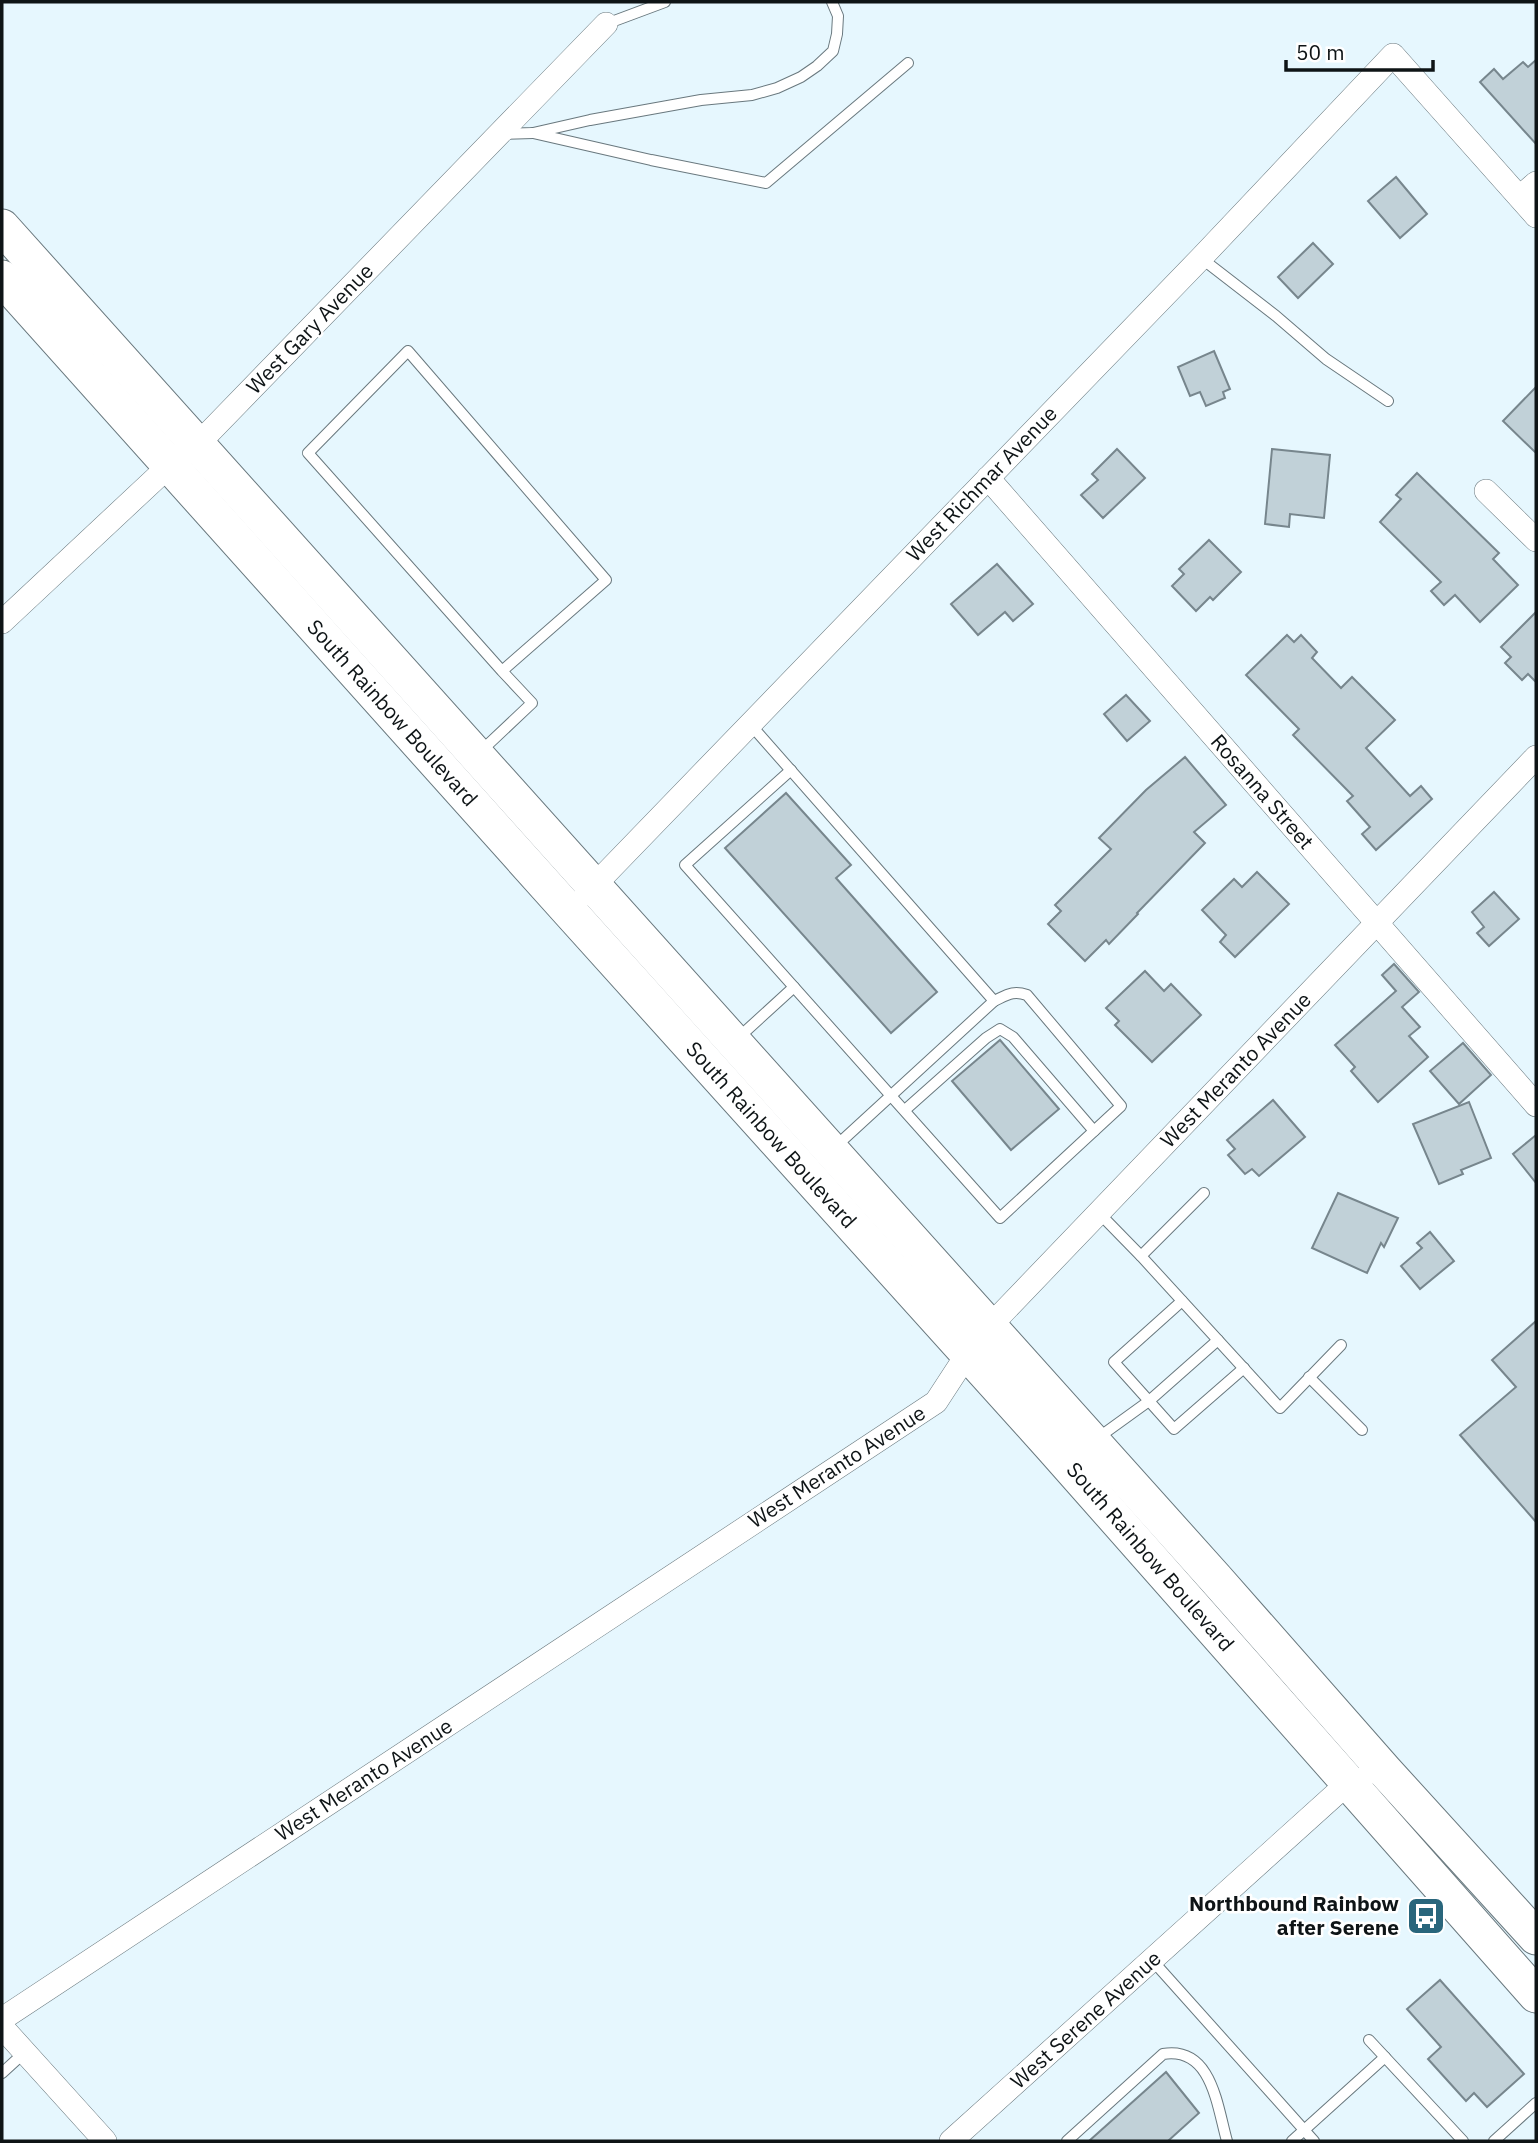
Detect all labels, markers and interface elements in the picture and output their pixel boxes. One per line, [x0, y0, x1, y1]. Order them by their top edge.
scale bar [1286, 28, 1433, 72]
text: 50 m [1296, 38, 1345, 66]
street label: West Gary Avenue [240, 257, 379, 400]
street label: West Richmar Avenue [900, 400, 1063, 567]
street label: South Rainbow Boulevard [301, 613, 484, 812]
street label: Rosanna Street [1205, 728, 1321, 855]
street label: West Meranto Avenue [1154, 986, 1317, 1153]
street label: South Rainbow Boulevard [680, 1035, 863, 1234]
street label: West Meranto Avenue [743, 1398, 930, 1534]
street label: South Rainbow Boulevard [1061, 1456, 1241, 1657]
street label: West Meranto Avenue [270, 1711, 457, 1847]
place label: Northbound Rainbow after Serene [1189, 1889, 1399, 1941]
bus stop icon: Northbound Rainbow after Serene [1405, 1895, 1447, 1937]
street label: West Serene Avenue [1004, 1944, 1167, 2094]

